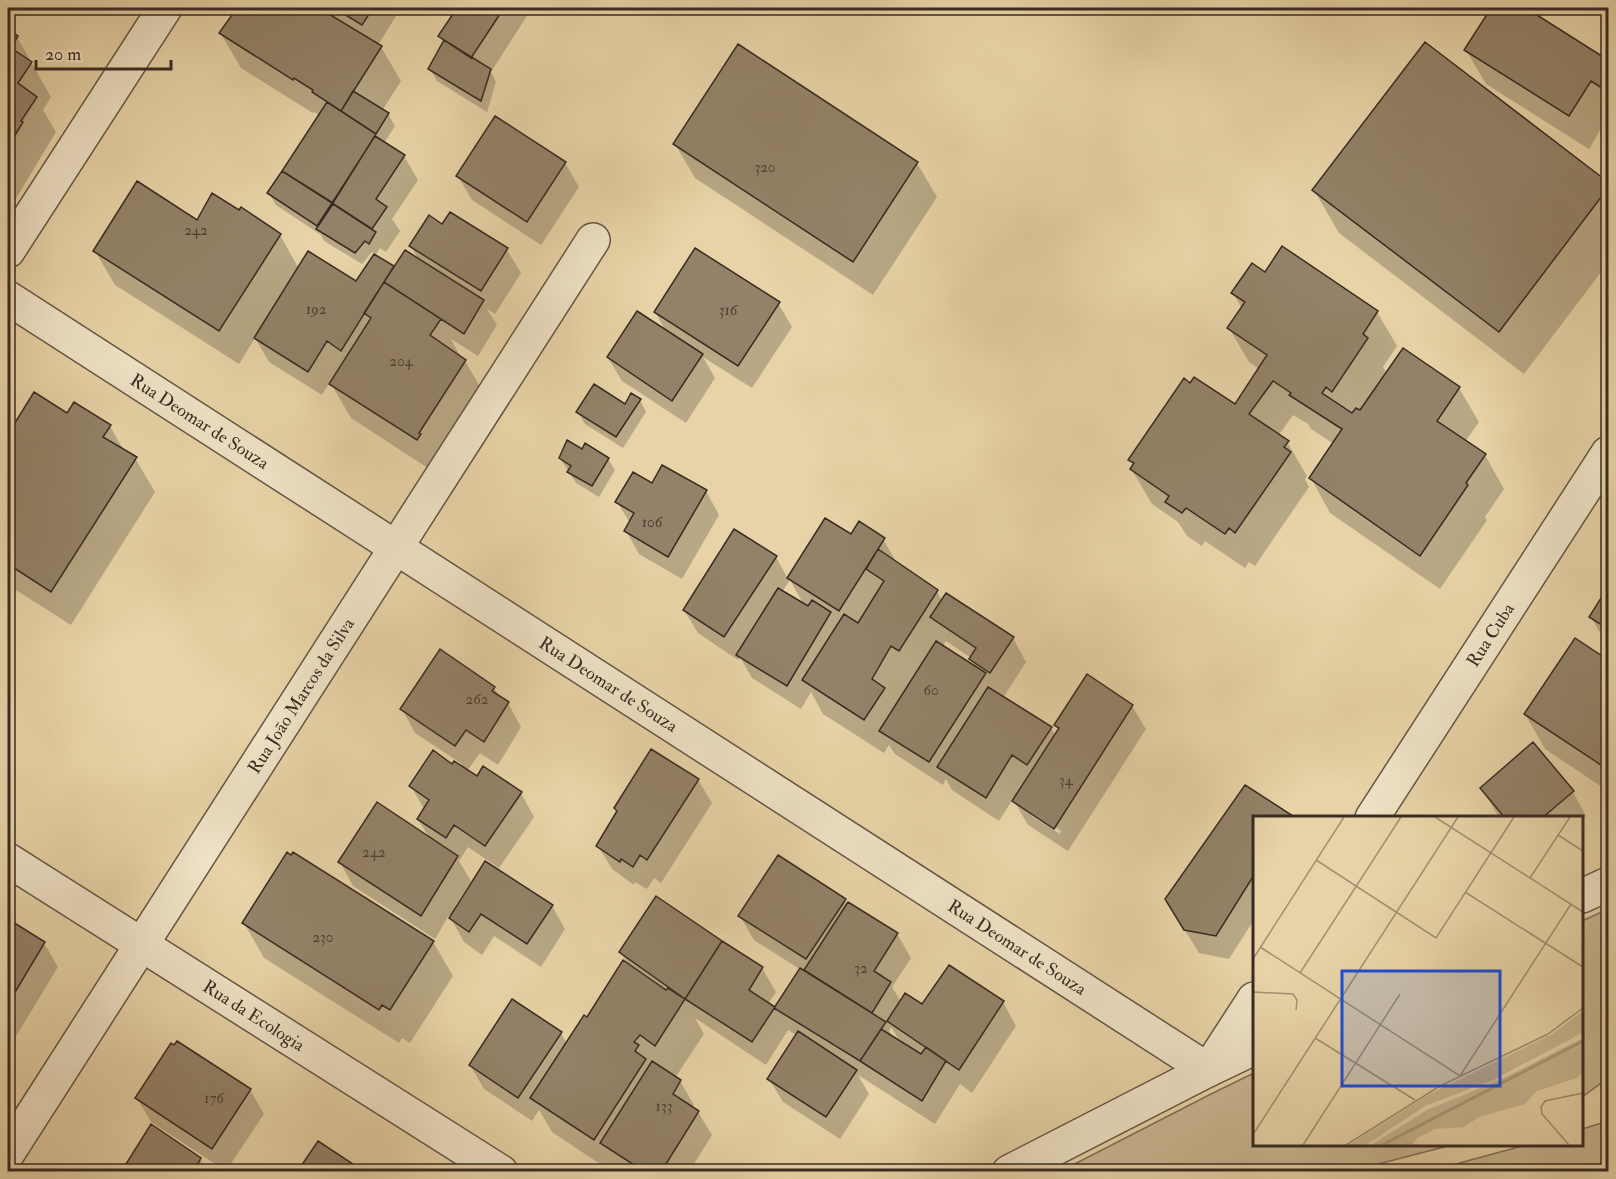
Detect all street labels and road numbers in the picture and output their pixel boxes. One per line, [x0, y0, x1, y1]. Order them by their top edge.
street label: Rua Deomar de Souza [126, 369, 274, 475]
street label: Rua Cuba [1462, 598, 1520, 672]
street label: Rua João Marcos da Silva [243, 613, 360, 778]
street label: Rua Deomar de Souza [535, 632, 682, 738]
street label: Rua Deomar de Souza [943, 895, 1091, 1001]
street label: Rua da Ecologia [198, 975, 309, 1057]

